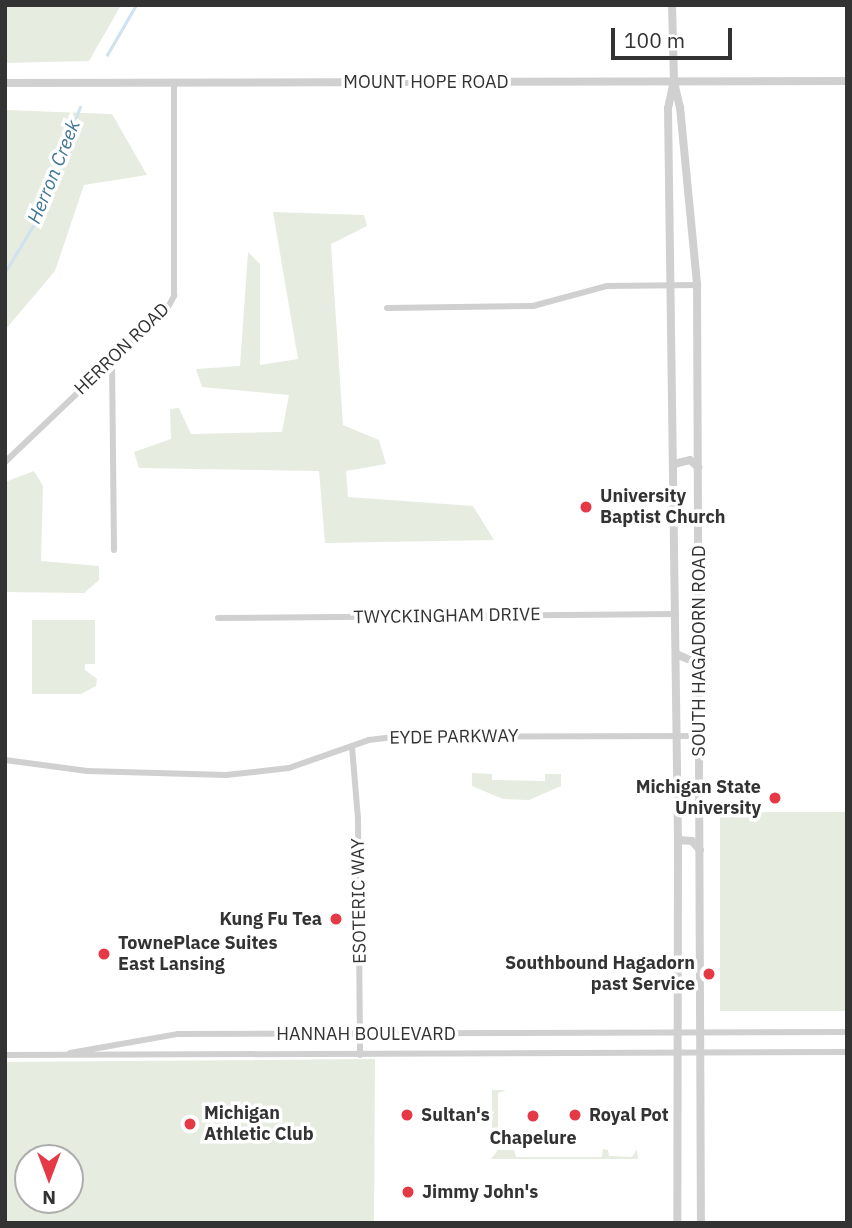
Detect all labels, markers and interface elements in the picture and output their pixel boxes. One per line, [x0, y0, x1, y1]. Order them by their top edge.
scale bar [614, 14, 735, 58]
text: 100 m [624, 26, 685, 54]
street label: MOUNT HOPE ROAD [343, 71, 509, 93]
water label: Herron Creek [23, 117, 85, 227]
street label: HERRON ROAD [70, 298, 174, 400]
place label: University Baptist Church [600, 486, 726, 528]
marker: University Baptist Church [578, 499, 594, 515]
street label: SOUTH HAGADORN ROAD [688, 545, 710, 757]
street label: TWYCKINGHAM DRIVE [353, 604, 541, 628]
street label: EYDE PARKWAY [389, 725, 519, 749]
place label: Michigan State University [636, 777, 761, 820]
marker: Michigan State University [767, 790, 783, 806]
street label: ESOTERIC WAY [347, 838, 371, 964]
place label: Kung Fu Tea [219, 908, 322, 930]
marker: Kung Fu Tea [328, 911, 344, 927]
place label: TownePlace Suites East Lansing [118, 933, 277, 976]
marker: TownePlace Suites East Lansing [96, 946, 112, 962]
place label: Southbound Hagadorn past Service [505, 953, 695, 996]
marker: Southbound Hagadorn past Service [701, 966, 717, 982]
street label: HANNAH BOULEVARD [276, 1023, 456, 1045]
place label: Michigan Athletic Club [204, 1103, 314, 1146]
place label: Sultan's [421, 1104, 490, 1126]
place label: Royal Pot [589, 1104, 669, 1126]
marker: Sultan's [399, 1107, 415, 1123]
marker: Royal Pot [567, 1107, 583, 1123]
marker: Chapelure [525, 1108, 541, 1124]
marker: Michigan Athletic Club [182, 1116, 198, 1132]
place label: Chapelure [489, 1127, 577, 1149]
north arrow [14, 1144, 84, 1214]
place label: Jimmy John's [422, 1181, 538, 1203]
marker: Jimmy John's [400, 1184, 416, 1200]
text: N [42, 1186, 56, 1210]

